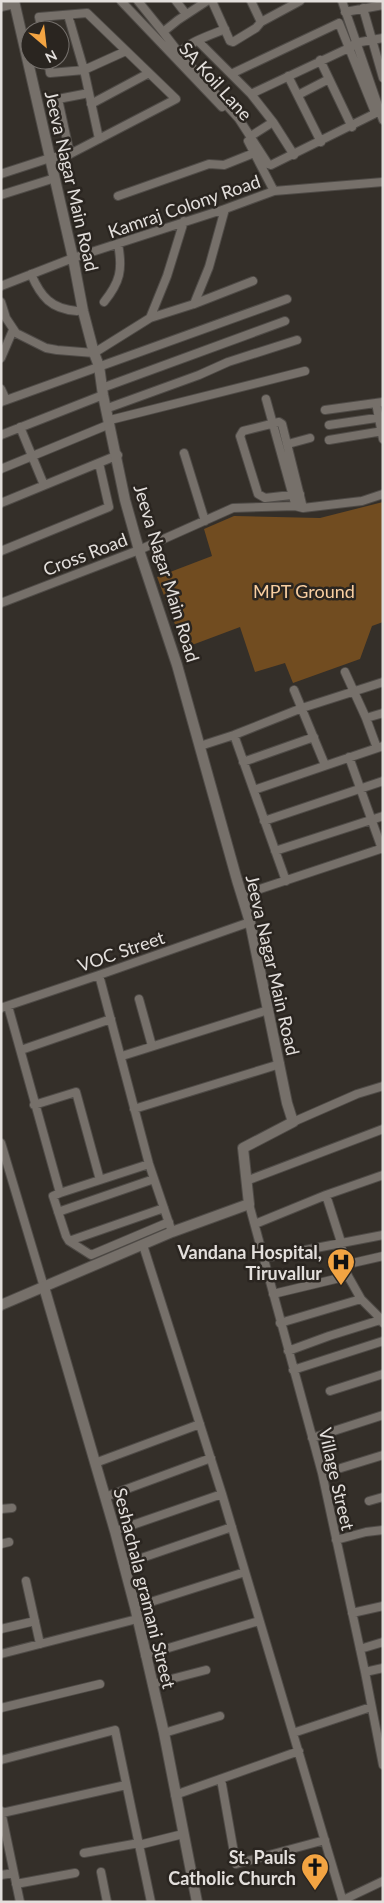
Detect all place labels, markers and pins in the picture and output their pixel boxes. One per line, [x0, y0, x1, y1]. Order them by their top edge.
place label: Vandana Hospital, Tiruvallur [176, 1241, 322, 1284]
hospital icon: Vandana Hospital, Tiruvallur [326, 1247, 356, 1286]
place label: St. Pauls Catholic Church [168, 1846, 296, 1889]
church icon: St. Pauls Catholic Church [300, 1852, 330, 1891]

